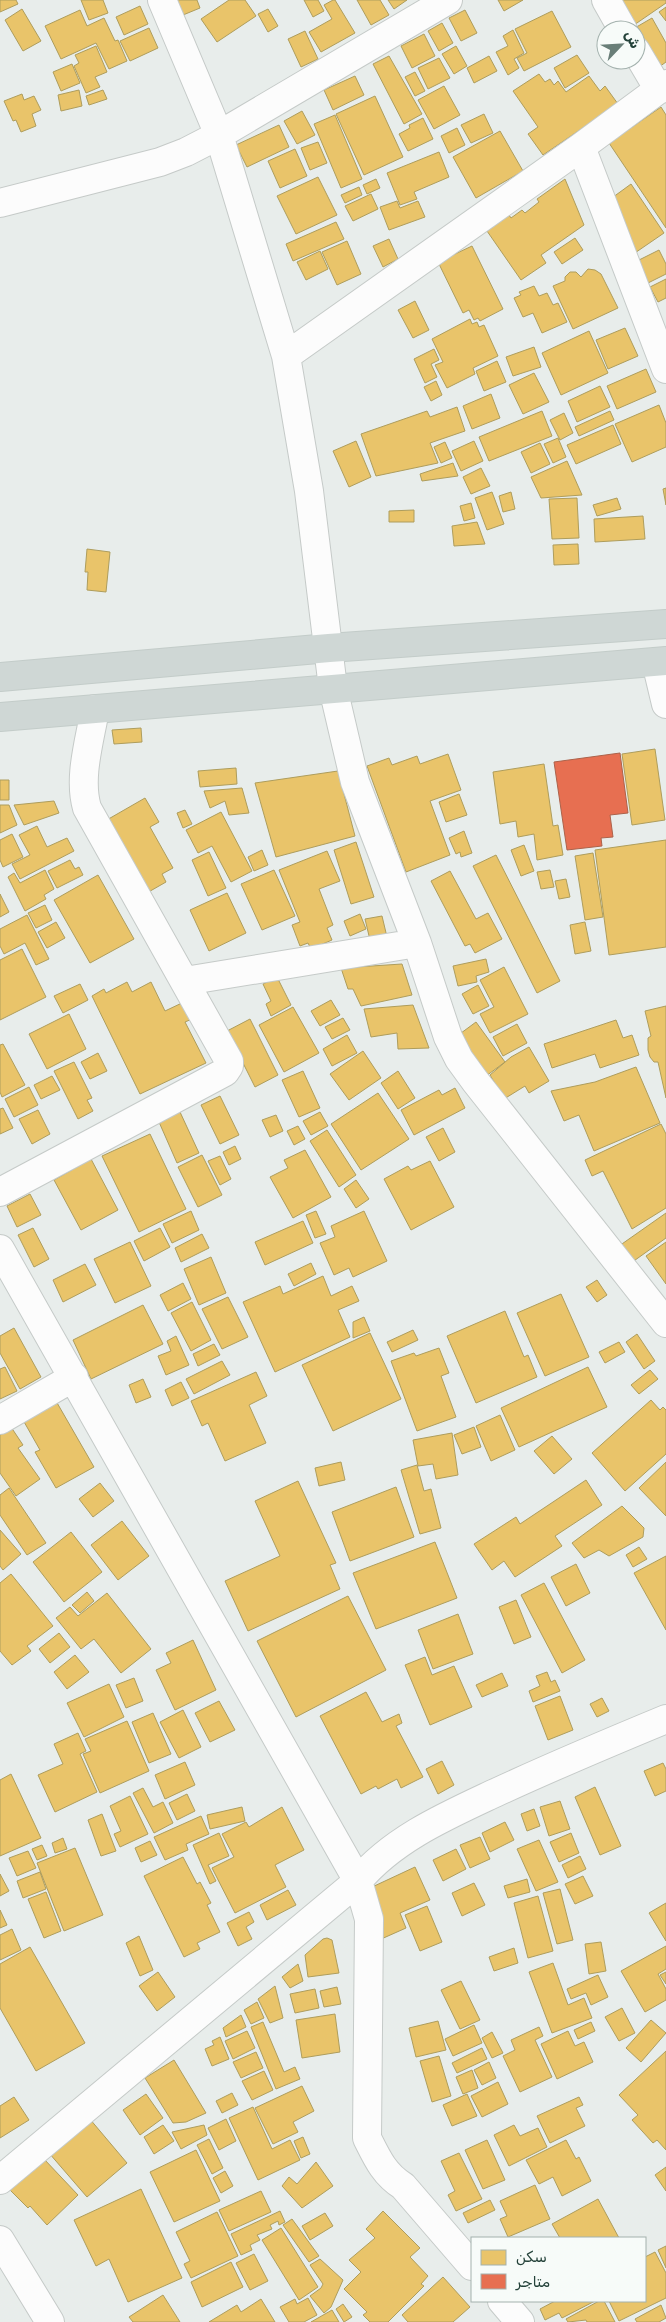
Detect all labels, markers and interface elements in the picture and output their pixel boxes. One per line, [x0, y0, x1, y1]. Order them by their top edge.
north arrow [596, 20, 646, 70]
text: ش [621, 28, 644, 52]
legend [471, 2237, 646, 2302]
text: سكن [516, 2248, 547, 2266]
text: متاجر [515, 2273, 550, 2291]

